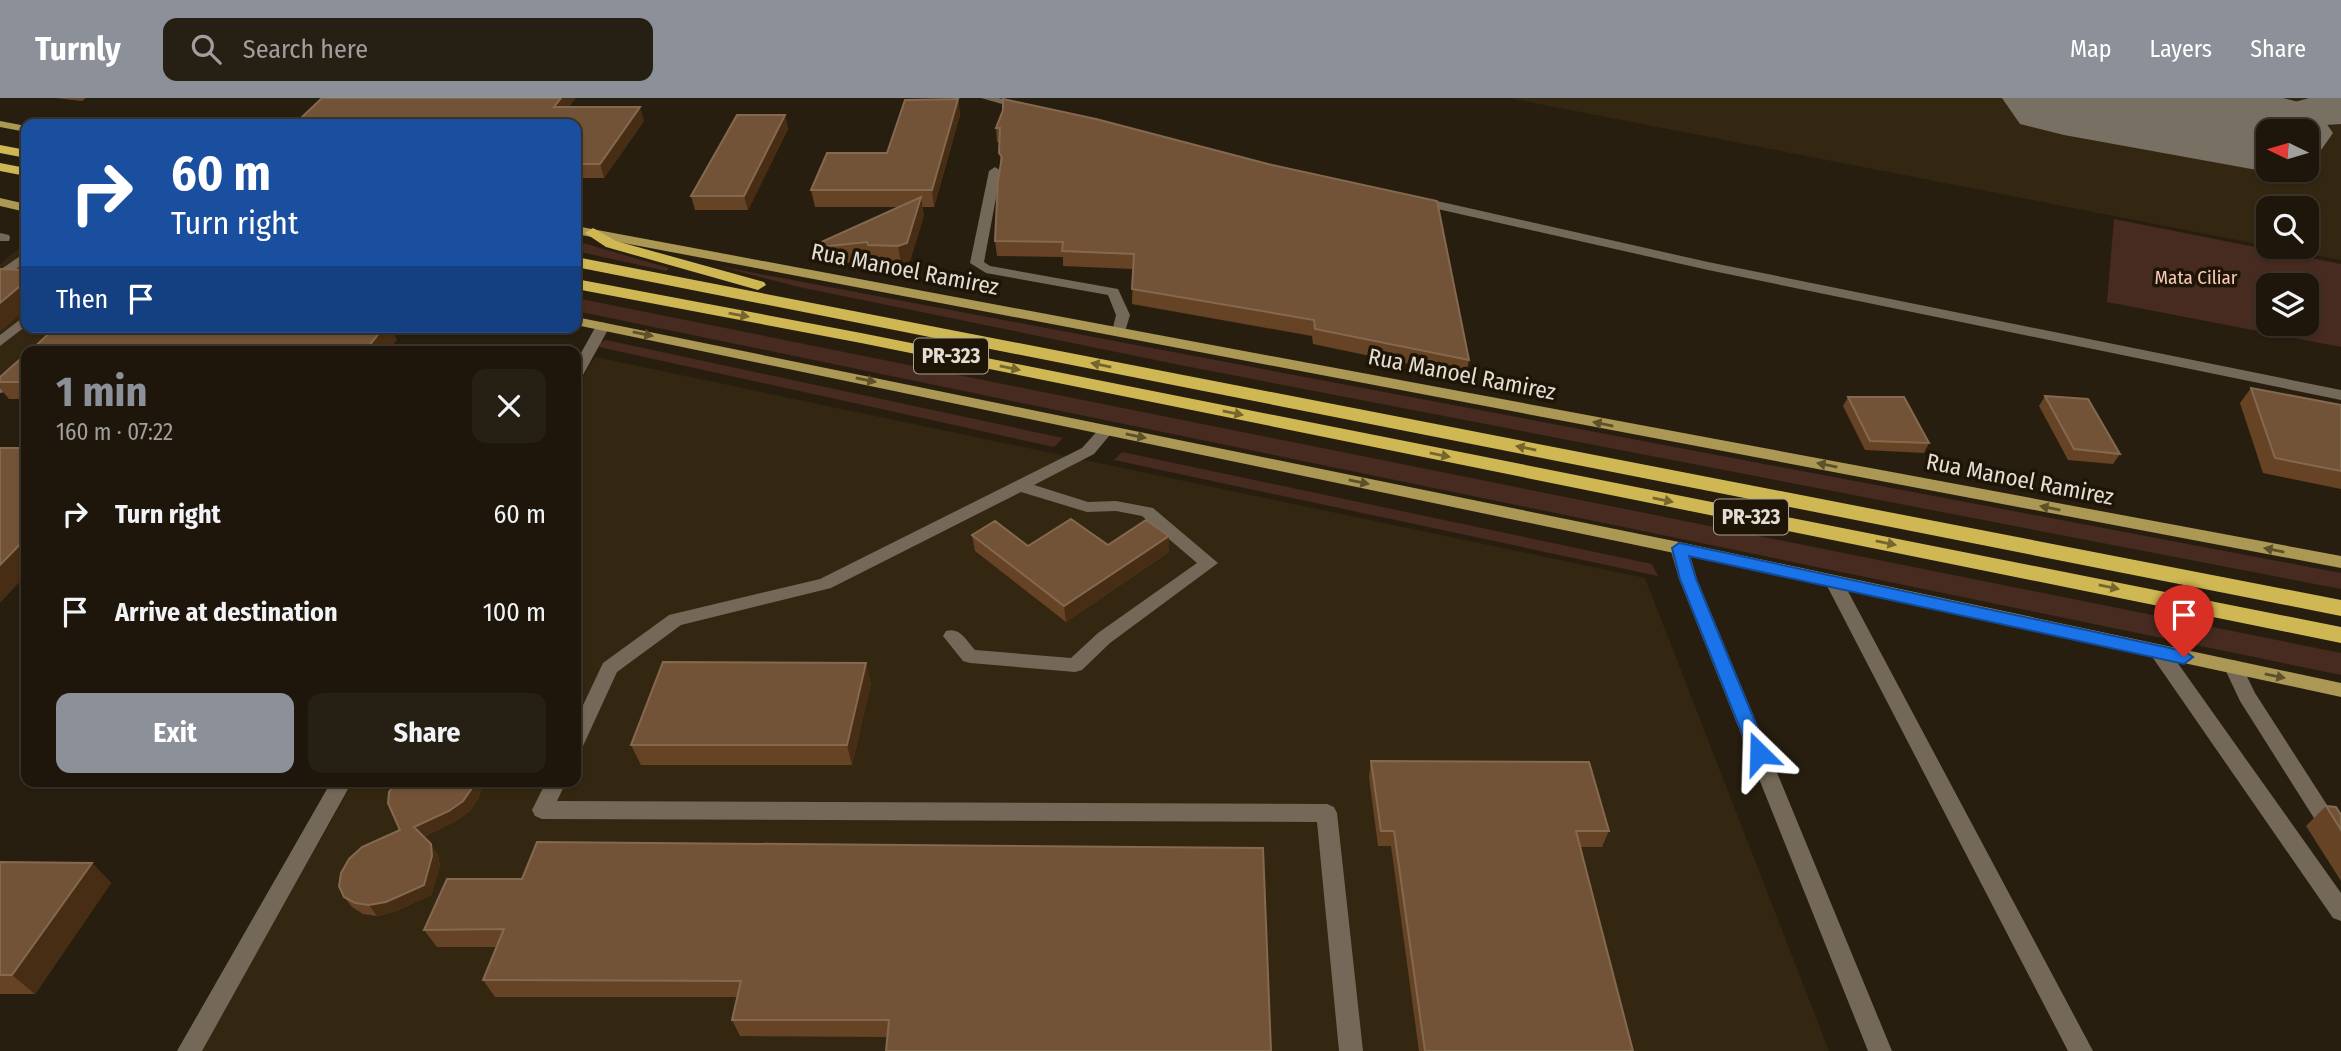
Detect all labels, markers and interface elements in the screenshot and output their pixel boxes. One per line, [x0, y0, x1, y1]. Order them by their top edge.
search box [163, 18, 653, 81]
text: Turnly [35, 29, 121, 69]
icon: search [187, 30, 225, 68]
text: Search here [243, 34, 368, 65]
text: Map [2070, 35, 2112, 63]
text: Layers [2150, 35, 2212, 63]
text: Share [2250, 35, 2306, 63]
north arrow [2256, 119, 2319, 182]
map controls [2256, 119, 2319, 336]
text: 60 m [171, 144, 271, 203]
icon: right [56, 147, 147, 238]
button: search [2256, 196, 2319, 259]
text: Turn right [171, 204, 298, 242]
street label: Rua Manoel Ramirez [809, 237, 1001, 301]
park label: Mata Ciliar [2155, 266, 2238, 289]
button: layers [2256, 273, 2319, 336]
icon: arrive [122, 280, 160, 318]
text: Then [56, 284, 108, 315]
one-way arrow [728, 310, 750, 321]
one-way arrow [632, 329, 654, 340]
road number: PR-323 [914, 338, 988, 374]
street label: Rua Manoel Ramirez [1366, 342, 1558, 406]
one-way arrow [1090, 359, 1112, 370]
one-way arrow [999, 362, 1021, 373]
text: 1 min [56, 367, 147, 417]
button: close [472, 369, 546, 443]
one-way arrow [855, 374, 877, 385]
one-way arrow [1222, 407, 1244, 418]
text: 160 m · 07:22 [56, 418, 173, 446]
one-way arrow [1592, 418, 1614, 429]
one-way arrow [1125, 431, 1147, 442]
one-way arrow [1515, 442, 1537, 453]
street label: Rua Manoel Ramirez [1924, 447, 2116, 511]
one-way arrow [1429, 449, 1451, 460]
one-way arrow [1816, 460, 1838, 471]
one-way arrow [1348, 477, 1370, 488]
one-way arrow [1652, 494, 1674, 505]
icon: right [56, 495, 94, 533]
text: Turn right [115, 499, 221, 530]
text: 60 m [493, 499, 546, 530]
road number: PR-323 [1714, 500, 1788, 534]
one-way arrow [2039, 502, 2061, 513]
one-way arrow [1875, 538, 1897, 549]
one-way arrow [2263, 544, 2285, 555]
one-way arrow [2098, 582, 2120, 593]
pin [2154, 585, 2214, 657]
icon: arrive [56, 593, 94, 631]
icon: arrive [2165, 596, 2203, 634]
text: Arrive at destination [115, 597, 338, 628]
text: 100 m [483, 597, 546, 628]
one-way arrow [2264, 670, 2286, 681]
button: Exit [56, 693, 294, 773]
button: Share [308, 693, 546, 773]
position arrow [1722, 716, 1796, 790]

